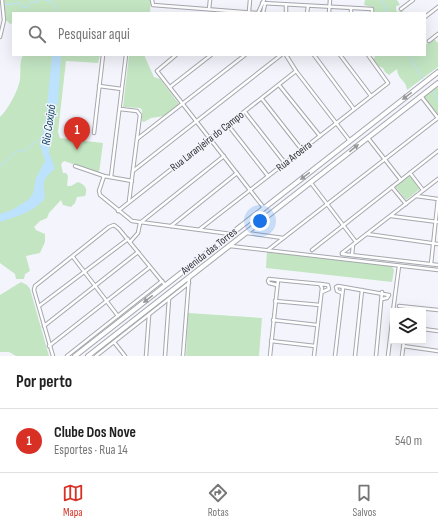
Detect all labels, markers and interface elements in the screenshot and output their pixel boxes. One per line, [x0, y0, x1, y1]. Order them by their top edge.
search box [12, 12, 426, 56]
icon: search [26, 23, 48, 45]
text: Pesquisar aqui [58, 25, 130, 44]
one-way arrow [402, 92, 413, 100]
water label: Rio Coxipó [39, 103, 59, 146]
street label: Rua Laranjeira do Campo [168, 108, 247, 174]
pin: 1 [64, 117, 90, 150]
street label: Rua Aroeira [274, 138, 314, 174]
one-way arrow [348, 144, 359, 153]
one-way arrow [300, 172, 311, 180]
your location [250, 211, 270, 231]
street label: Avenida das Torres [177, 225, 240, 278]
one-way arrow [142, 295, 153, 304]
map controls [390, 308, 426, 344]
button: layers [390, 308, 426, 344]
text: Por perto [16, 372, 72, 392]
text: Clube Dos Nove [54, 423, 136, 442]
text: 1 [26, 433, 32, 449]
text: 540 m [395, 433, 422, 449]
text: Esportes · Rua 14 [54, 442, 128, 458]
tab: Mapa [62, 482, 84, 519]
tab: Rotas [207, 482, 229, 519]
tab: Salvos [353, 482, 376, 519]

